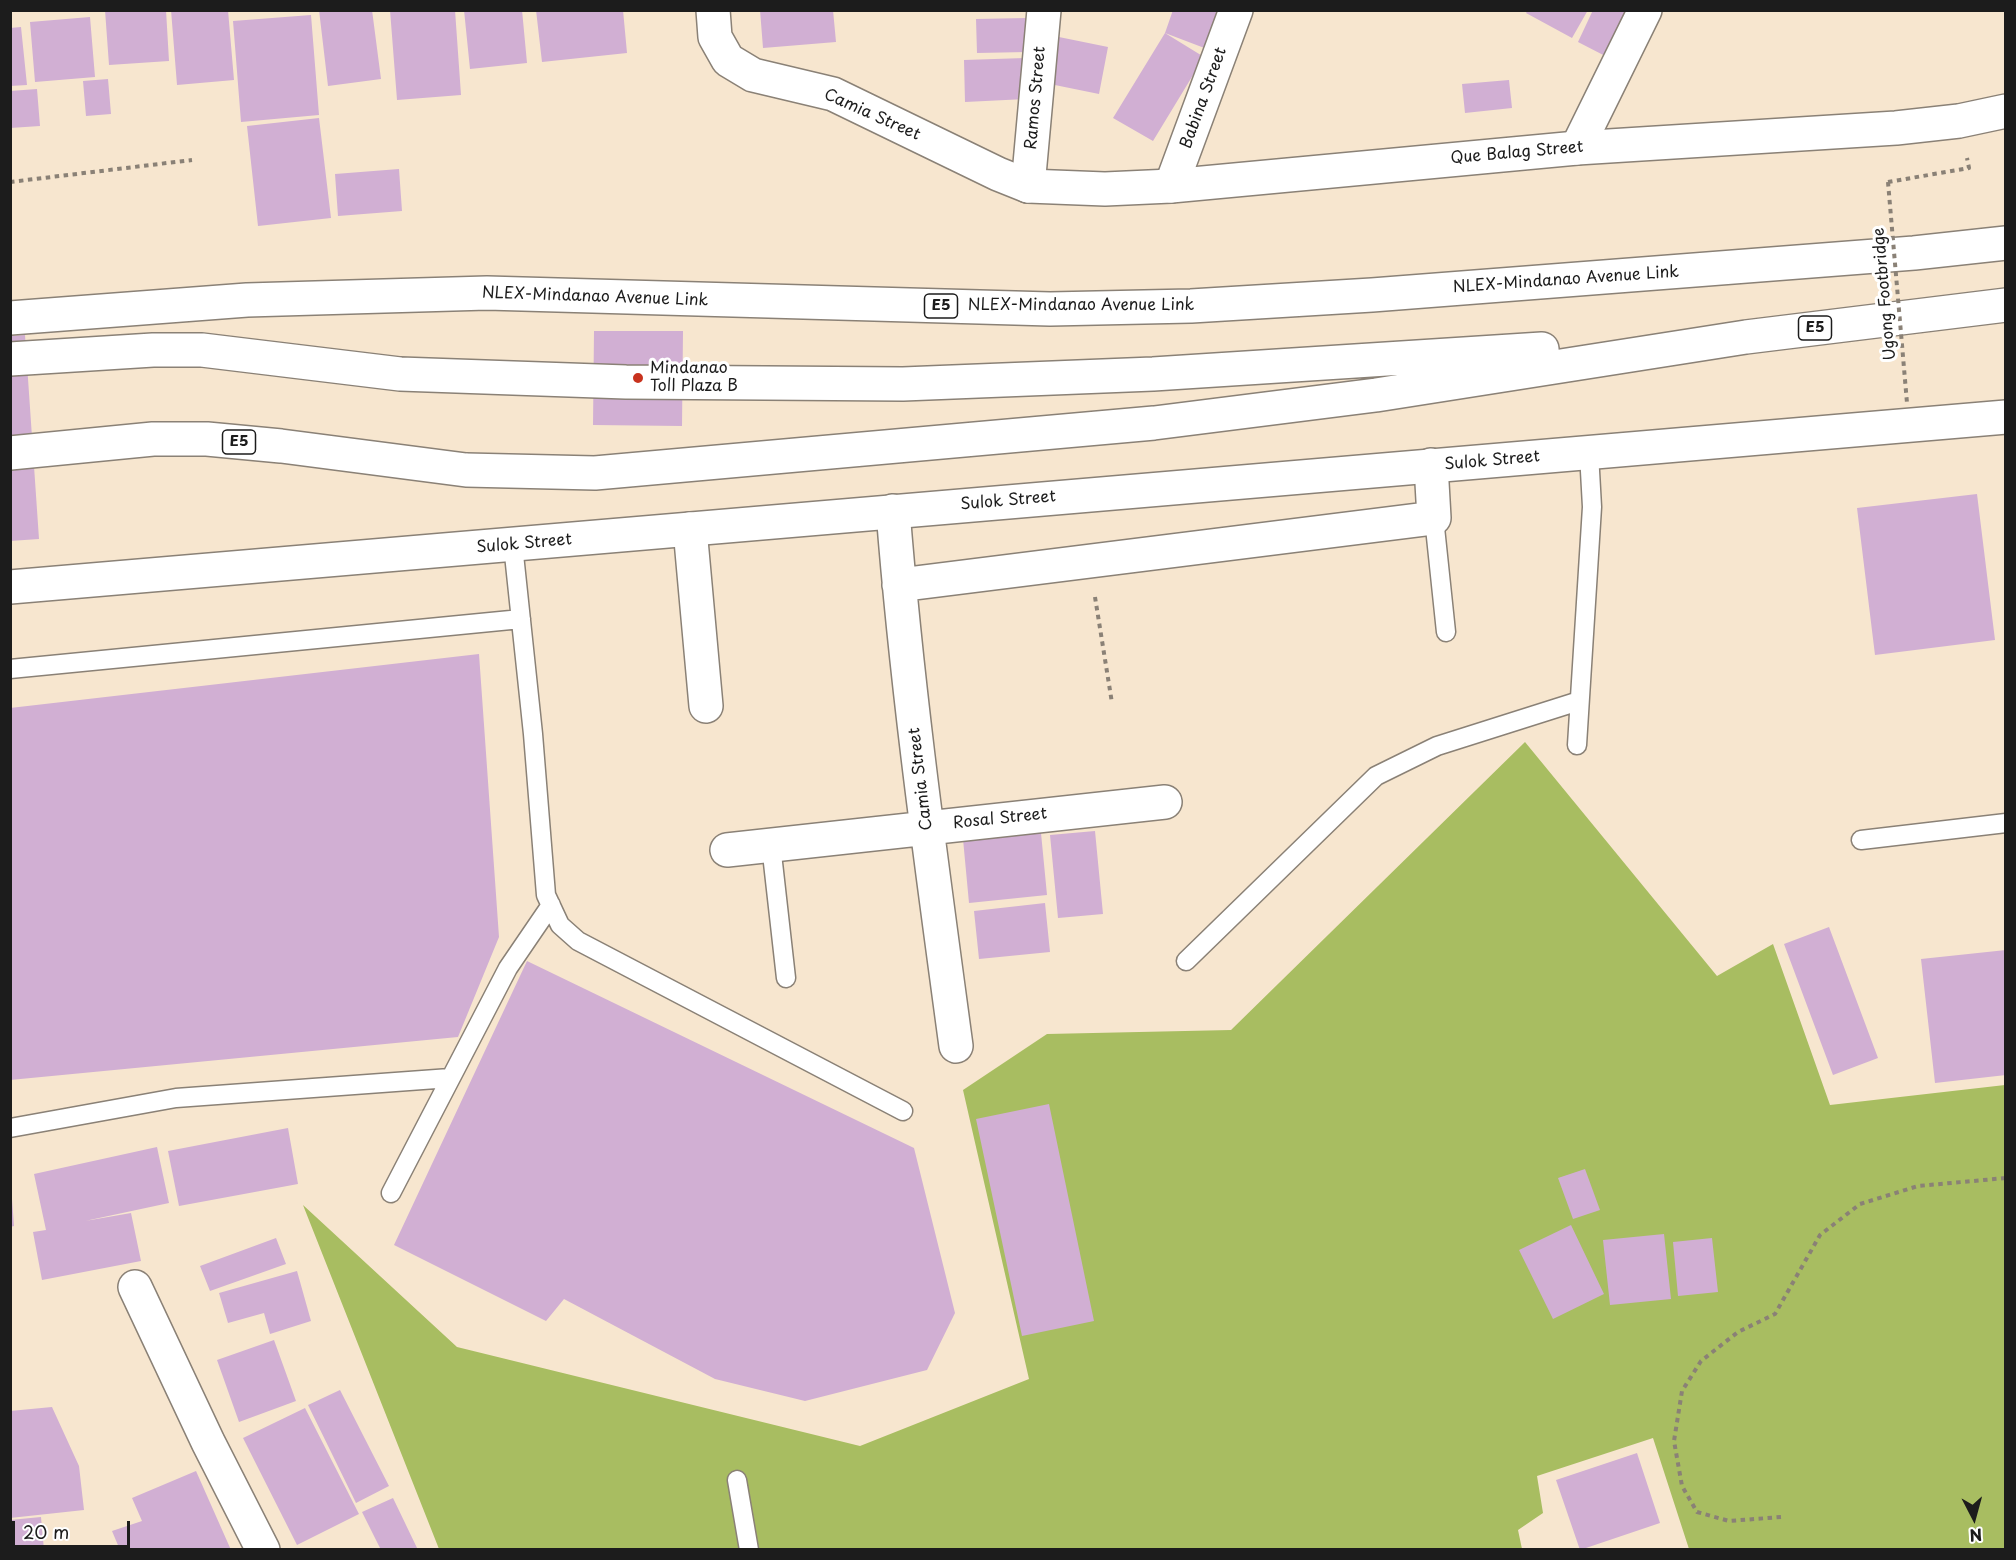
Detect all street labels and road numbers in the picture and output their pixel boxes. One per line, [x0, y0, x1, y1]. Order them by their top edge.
street label: Ramos Street [1022, 45, 1050, 151]
street label: Babina Street [1177, 45, 1231, 151]
street label: Camia Street [821, 85, 923, 145]
street label: Que Balag Street [1450, 138, 1584, 168]
street label: Ugong Footbridge [1870, 227, 1900, 361]
street label: NLEX-Mindanao Avenue Link [1452, 263, 1680, 297]
street label: NLEX-Mindanao Avenue Link [481, 283, 709, 311]
road number: E5 [924, 294, 958, 318]
street label: NLEX-Mindanao Avenue Link [968, 296, 1194, 316]
road number: E5 [1798, 316, 1832, 340]
road number: E5 [222, 430, 256, 454]
street label: Sulok Street [1443, 447, 1541, 475]
street label: Sulok Street [959, 487, 1057, 515]
street label: Sulok Street [475, 530, 573, 558]
street label: Camia Street [905, 726, 937, 832]
street label: Rosal Street [952, 805, 1048, 833]

